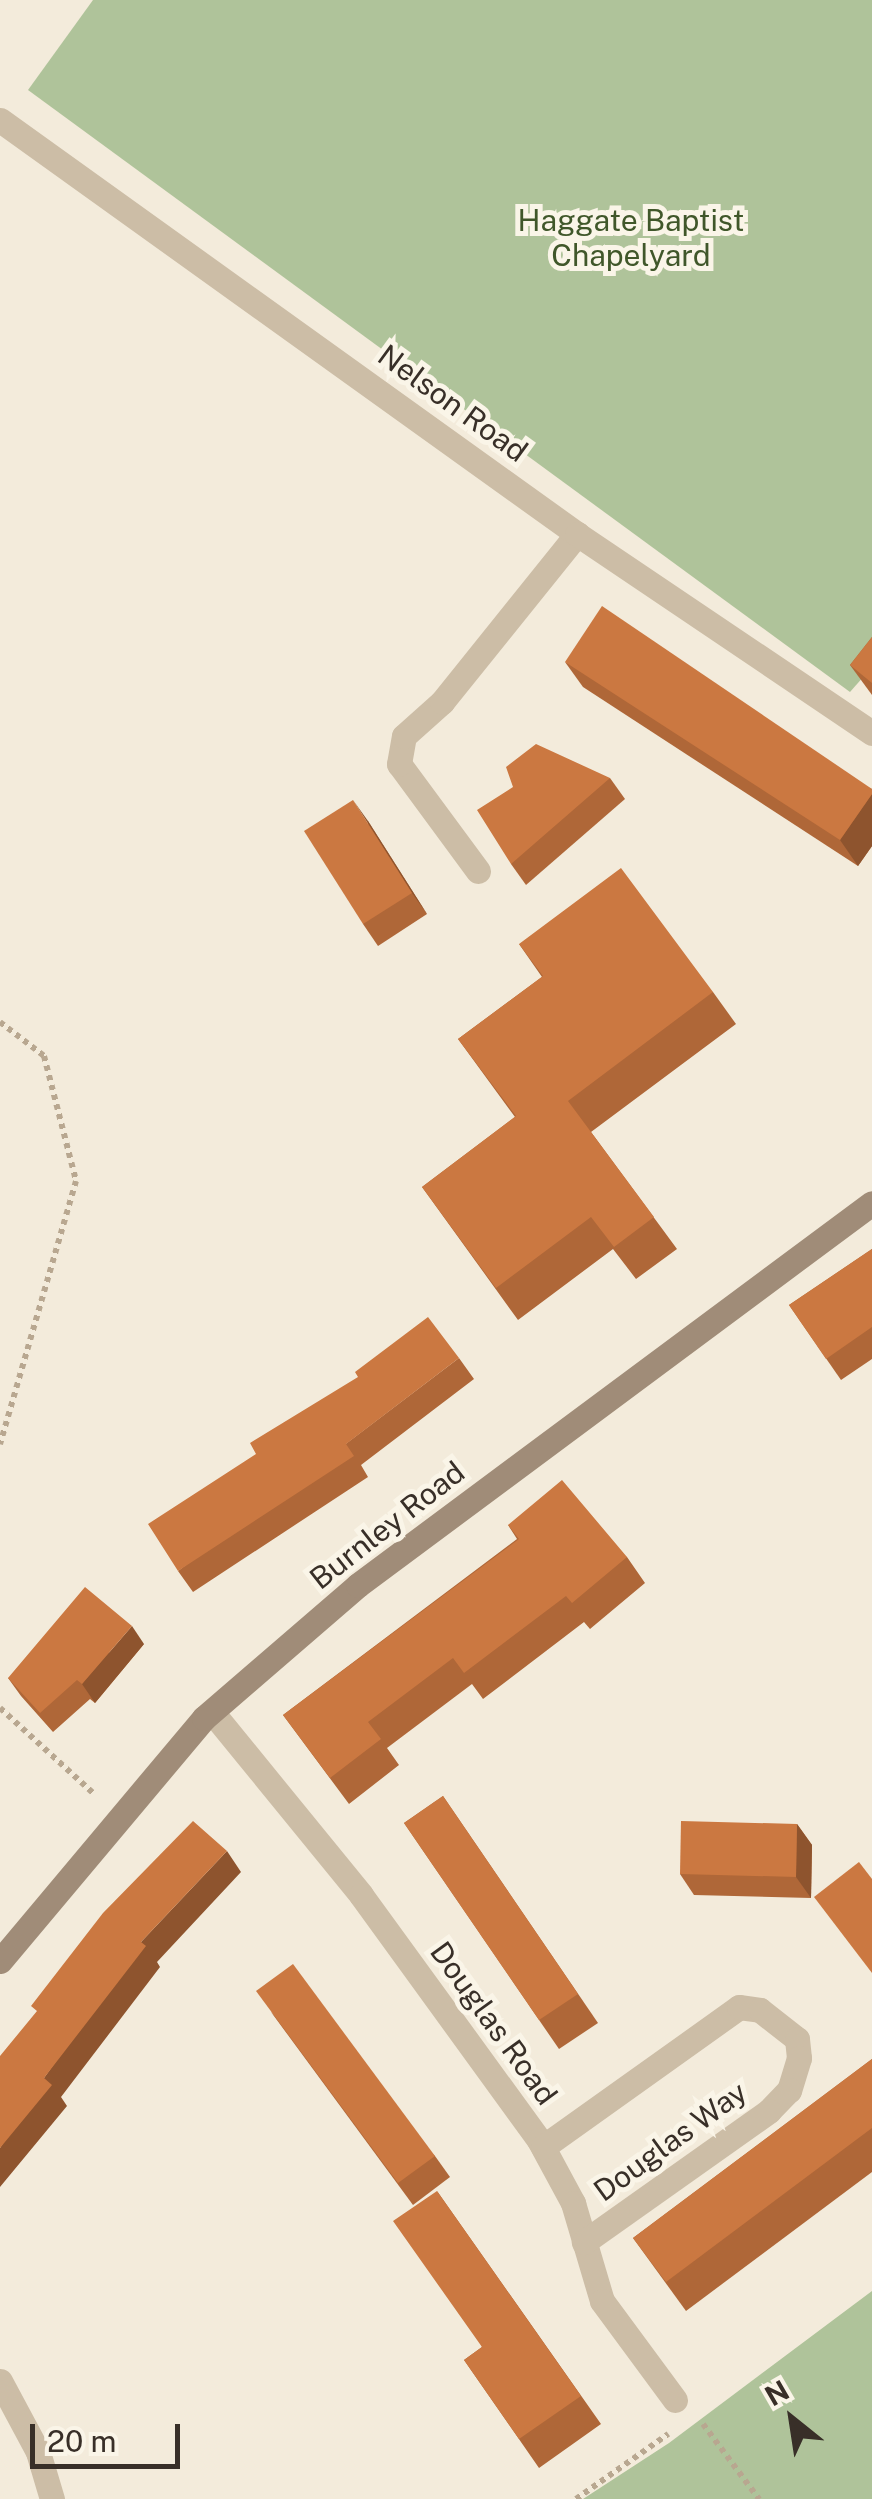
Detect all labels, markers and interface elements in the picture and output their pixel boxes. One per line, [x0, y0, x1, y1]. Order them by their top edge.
park label: Haggate Baptist Chapelyard [518, 202, 744, 272]
street label: Nelson Road [371, 337, 535, 469]
street label: Burnley Road [303, 1453, 471, 1597]
street label: Douglas Road [423, 1934, 565, 2112]
street label: Douglas Way [586, 2073, 754, 2209]
north arrow [742, 2369, 842, 2469]
text: N [759, 2373, 794, 2412]
scale bar [35, 2404, 185, 2466]
text: 20 m [47, 2423, 116, 2459]

